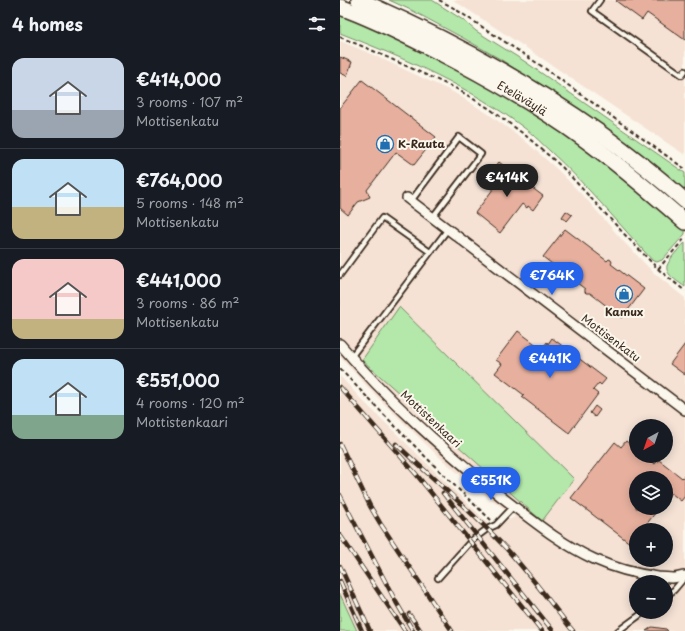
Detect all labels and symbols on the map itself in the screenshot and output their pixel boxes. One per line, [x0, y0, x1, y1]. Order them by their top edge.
street label: Eteläväylä [494, 76, 551, 120]
shop icon: K-Rauta [375, 134, 395, 154]
place label: K-Rauta [398, 135, 445, 152]
pin: €414K [479, 164, 535, 198]
pin: €764K [524, 262, 580, 296]
shop icon: Kamux [614, 284, 634, 304]
place label: Kamux [605, 303, 643, 320]
street label: Mottisenkatu [578, 310, 644, 366]
pin: €441K [522, 345, 578, 379]
street label: Mottistenkaari [397, 386, 466, 451]
north arrow [629, 419, 673, 463]
pin: €551K [463, 467, 519, 501]

